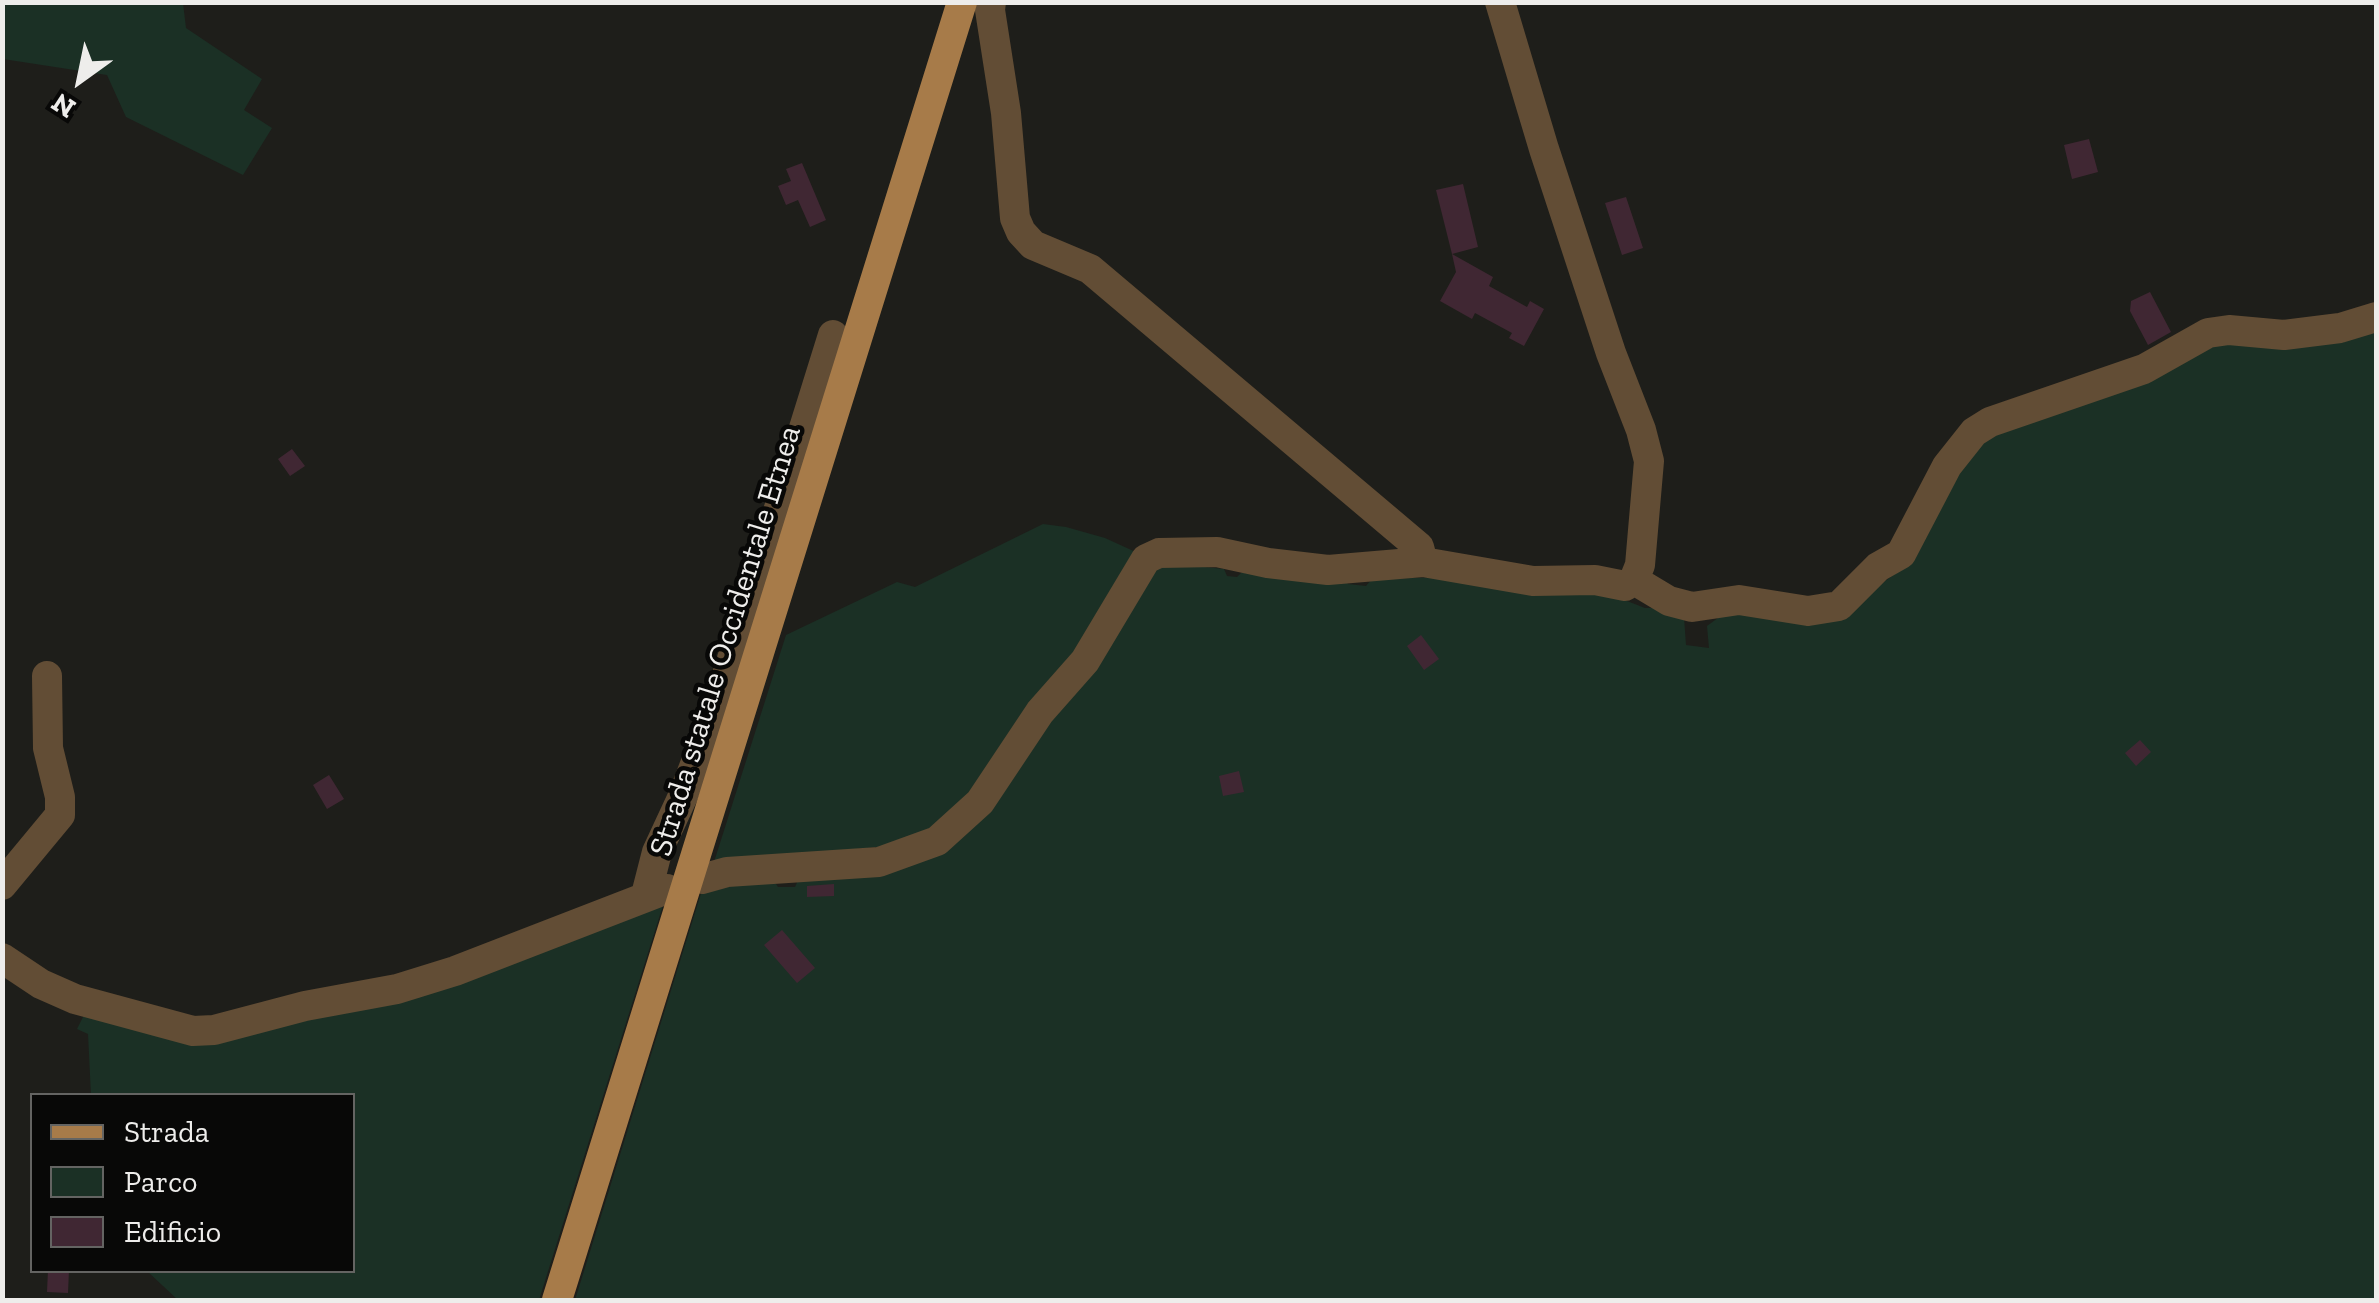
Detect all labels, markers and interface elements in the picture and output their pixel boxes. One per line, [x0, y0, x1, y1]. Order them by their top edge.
north arrow [30, 30, 130, 130]
text: N [45, 86, 81, 125]
street label: Strada statale Occidentale Etnea [642, 421, 810, 861]
legend [30, 1093, 355, 1273]
text: Strada [124, 1114, 209, 1150]
text: Parco [124, 1164, 197, 1200]
text: Edificio [124, 1214, 221, 1250]

